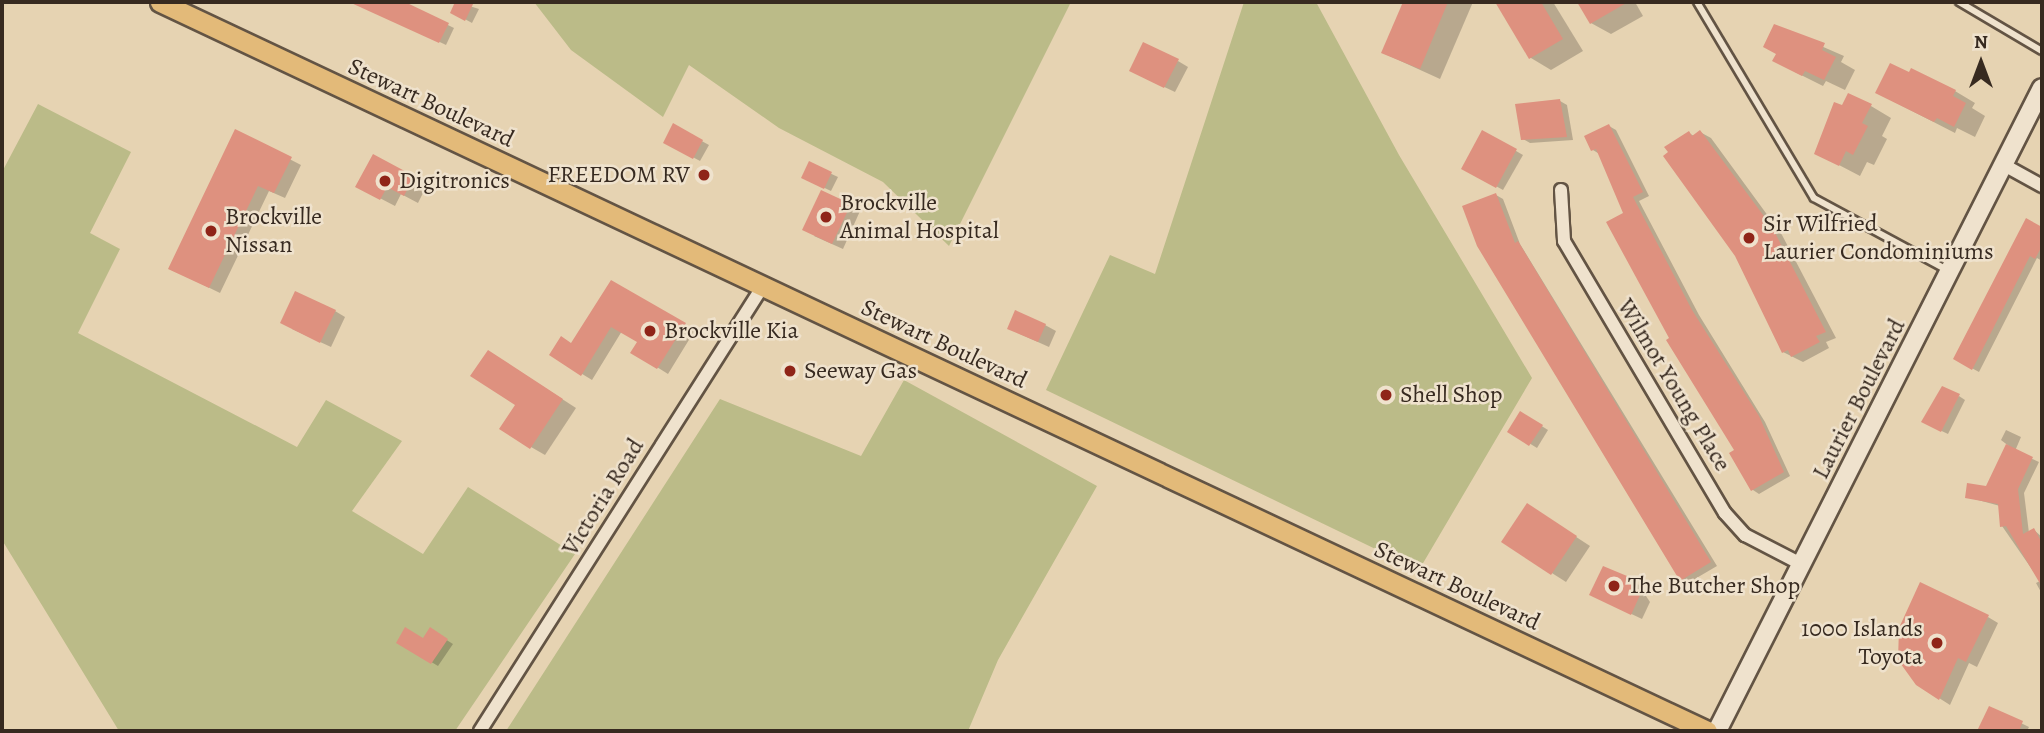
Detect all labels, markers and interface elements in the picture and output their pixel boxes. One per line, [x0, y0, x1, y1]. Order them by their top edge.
north arrow [1946, 28, 2016, 98]
text: N [1974, 29, 1988, 55]
street label: Stewart Boulevard [343, 52, 519, 154]
place label: FREEDOM RV [548, 161, 690, 189]
place label: Digitronics [399, 167, 510, 195]
marker: FREEDOM RV [696, 167, 712, 183]
marker: Digitronics [377, 173, 393, 189]
place label: Brockville Animal Hospital [840, 189, 999, 245]
place label: Brockville Nissan [225, 203, 322, 259]
marker: Brockville Animal Hospital [818, 209, 834, 225]
place label: Sir Wilfried Laurier Condominiums [1763, 210, 1994, 266]
marker: Brockville Nissan [203, 223, 219, 239]
marker: Sir Wilfried Laurier Condominiums [1741, 230, 1757, 246]
street label: Stewart Boulevard [856, 293, 1032, 395]
street label: Wilmot Young Place [1611, 293, 1737, 477]
street label: Laurier Boulevard [1806, 314, 1912, 484]
place label: Brockville Kia [664, 317, 799, 345]
marker: Brockville Kia [642, 323, 658, 339]
place label: Seeway Gas [804, 357, 917, 385]
marker: Seeway Gas [782, 363, 798, 379]
place label: Shell Shop [1400, 381, 1502, 409]
marker: Shell Shop [1378, 387, 1394, 403]
street label: Victoria Road [556, 433, 650, 561]
street label: Stewart Boulevard [1369, 535, 1545, 637]
place label: The Butcher Shop [1628, 572, 1800, 600]
marker: The Butcher Shop [1606, 578, 1622, 594]
place label: 1000 Islands Toyota [1801, 615, 1923, 671]
marker: 1000 Islands Toyota [1929, 635, 1945, 651]

